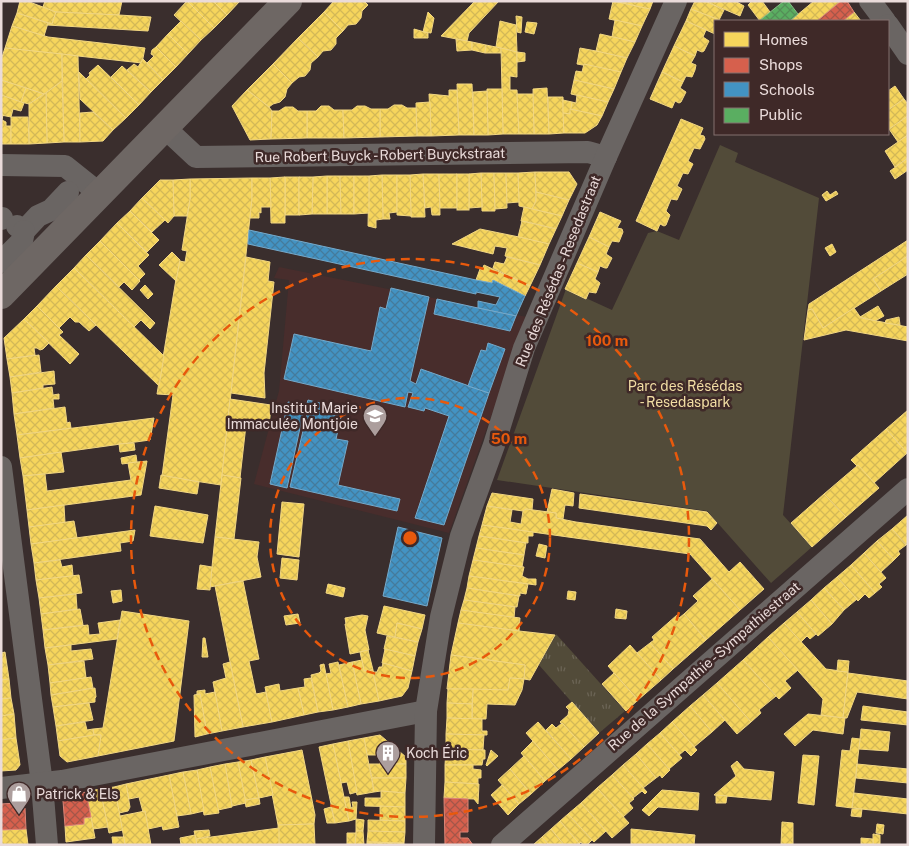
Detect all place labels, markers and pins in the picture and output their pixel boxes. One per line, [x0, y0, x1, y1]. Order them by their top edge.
place label: Institut Marie Immaculée Montjoie [227, 400, 358, 432]
school or university icon: Institut Marie Immaculée Montjoie [362, 403, 388, 437]
centre of rings [401, 529, 419, 547]
building icon: Koch Éric [375, 740, 401, 774]
place label: Koch Éric [406, 744, 467, 761]
shop icon: Patrick & Els [6, 781, 32, 815]
place label: Patrick & Els [36, 786, 118, 802]

